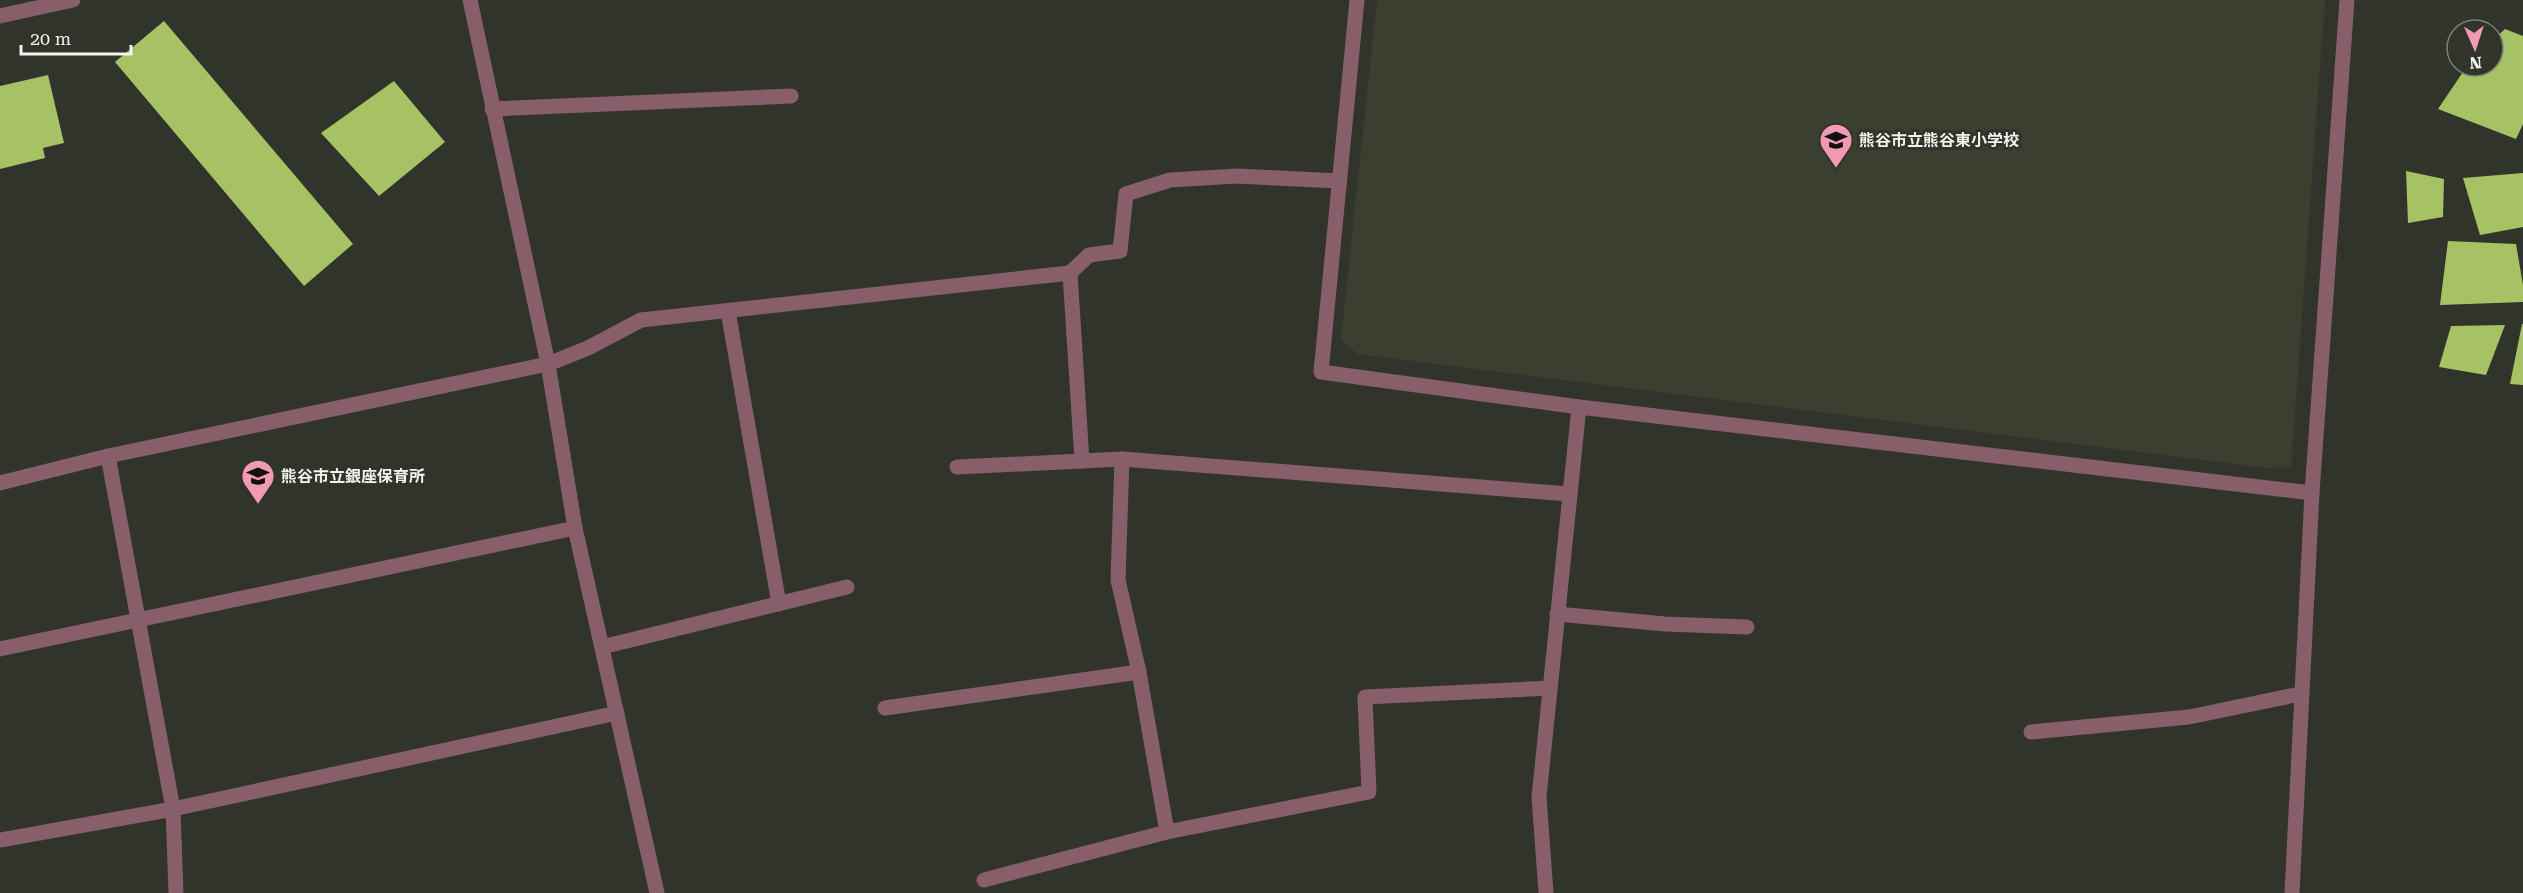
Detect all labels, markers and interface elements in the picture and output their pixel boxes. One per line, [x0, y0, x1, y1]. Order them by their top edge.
scale bar [21, 18, 130, 56]
north arrow [2445, 18, 2505, 78]
text: 20 m [30, 28, 71, 49]
text: N [2469, 53, 2482, 72]
school or university icon: 熊谷市立熊谷東小学校 [1818, 122, 1854, 169]
place label: 熊谷市立熊谷東小学校 [1859, 131, 2019, 150]
school or university icon: 熊谷市立銀座保育所 [240, 458, 276, 505]
place label: 熊谷市立銀座保育所 [281, 467, 425, 486]

